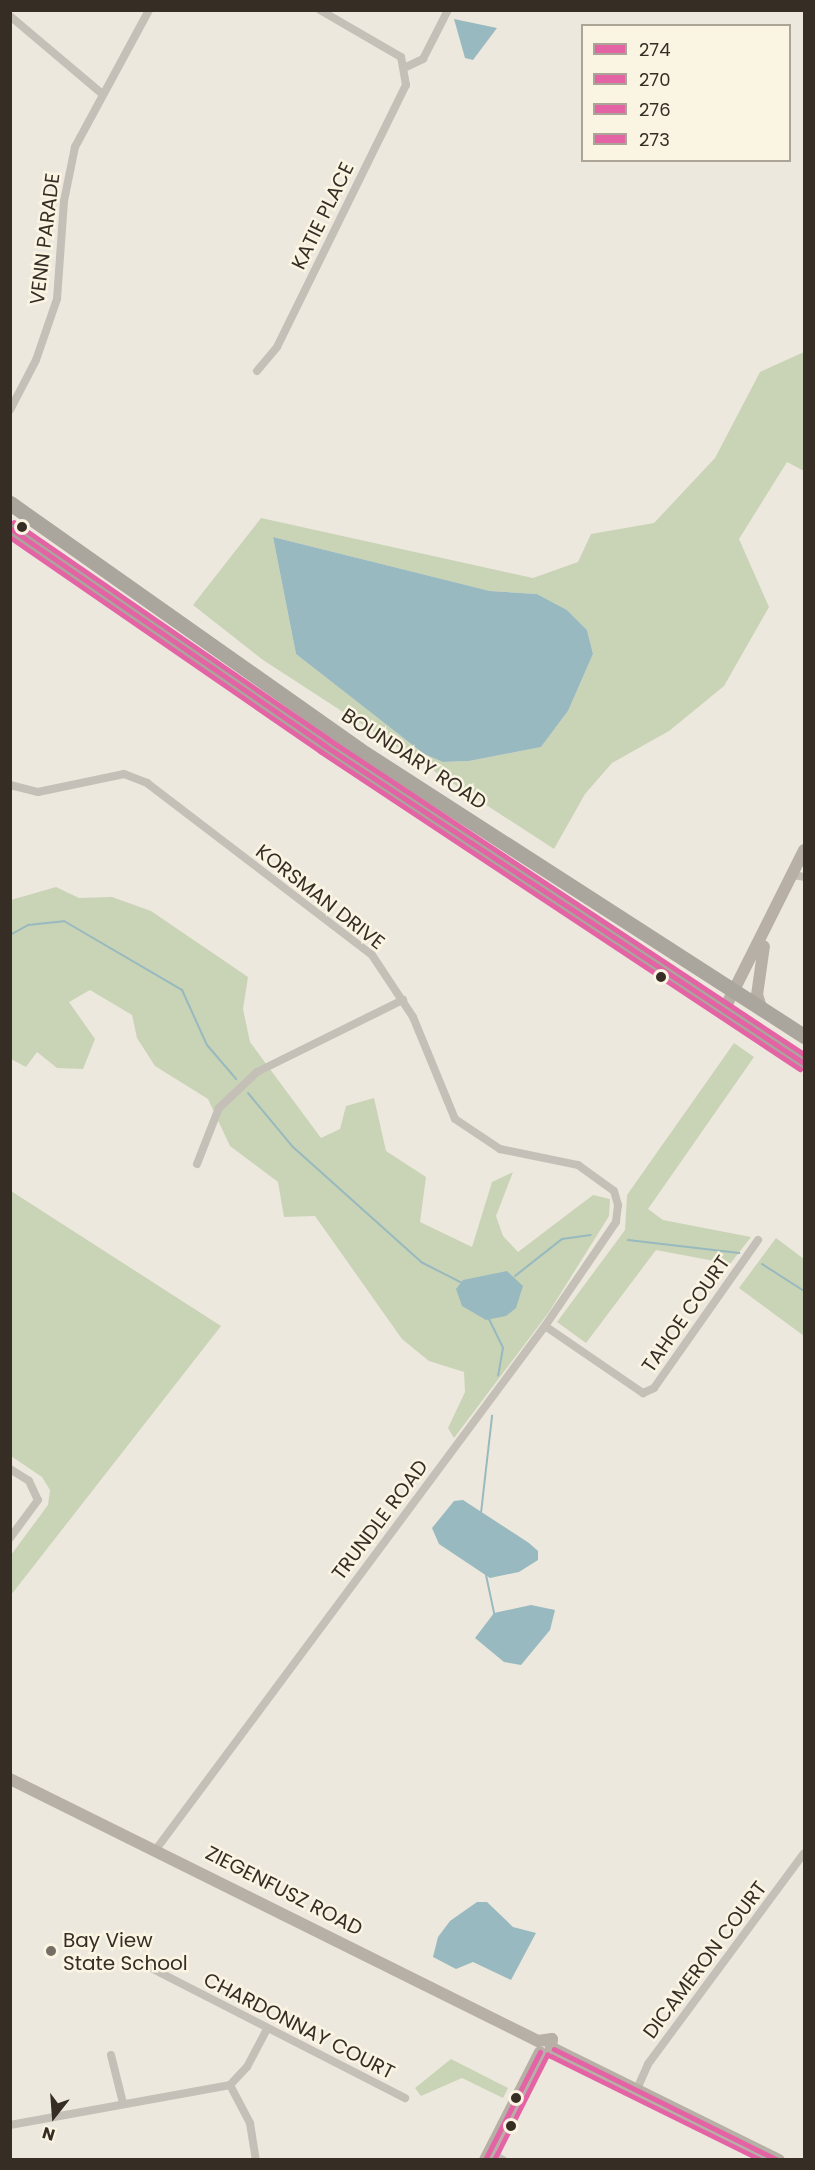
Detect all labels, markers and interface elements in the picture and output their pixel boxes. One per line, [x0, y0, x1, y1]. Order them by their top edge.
legend [581, 24, 791, 162]
text: 274 [639, 37, 671, 62]
text: 270 [639, 67, 670, 92]
text: 276 [639, 97, 671, 122]
text: 273 [639, 127, 670, 152]
street label: KATIE PLACE [287, 159, 359, 273]
street label: VENN PARADE [25, 172, 65, 306]
unlabelled marker [16, 521, 28, 533]
street label: BOUNDARY ROAD [337, 703, 491, 815]
street label: KORSMAN DRIVE [251, 839, 389, 955]
unlabelled marker [655, 971, 667, 983]
street label: TAHOE COURT [637, 1251, 735, 1377]
street label: TRUNDLE ROAD [327, 1455, 433, 1585]
street label: ZIEGENFUSZ ROAD [202, 1841, 366, 1941]
street label: DICAMERON COURT [638, 1877, 772, 2043]
place label: Bay View State School [63, 1928, 188, 1975]
marker: Bay View State School [44, 1944, 58, 1958]
street label: CHARDONNAY COURT [200, 1967, 398, 2085]
north arrow [24, 2086, 84, 2146]
unlabelled marker [510, 2092, 522, 2104]
unlabelled marker [505, 2120, 517, 2132]
text: N [39, 2121, 58, 2146]

